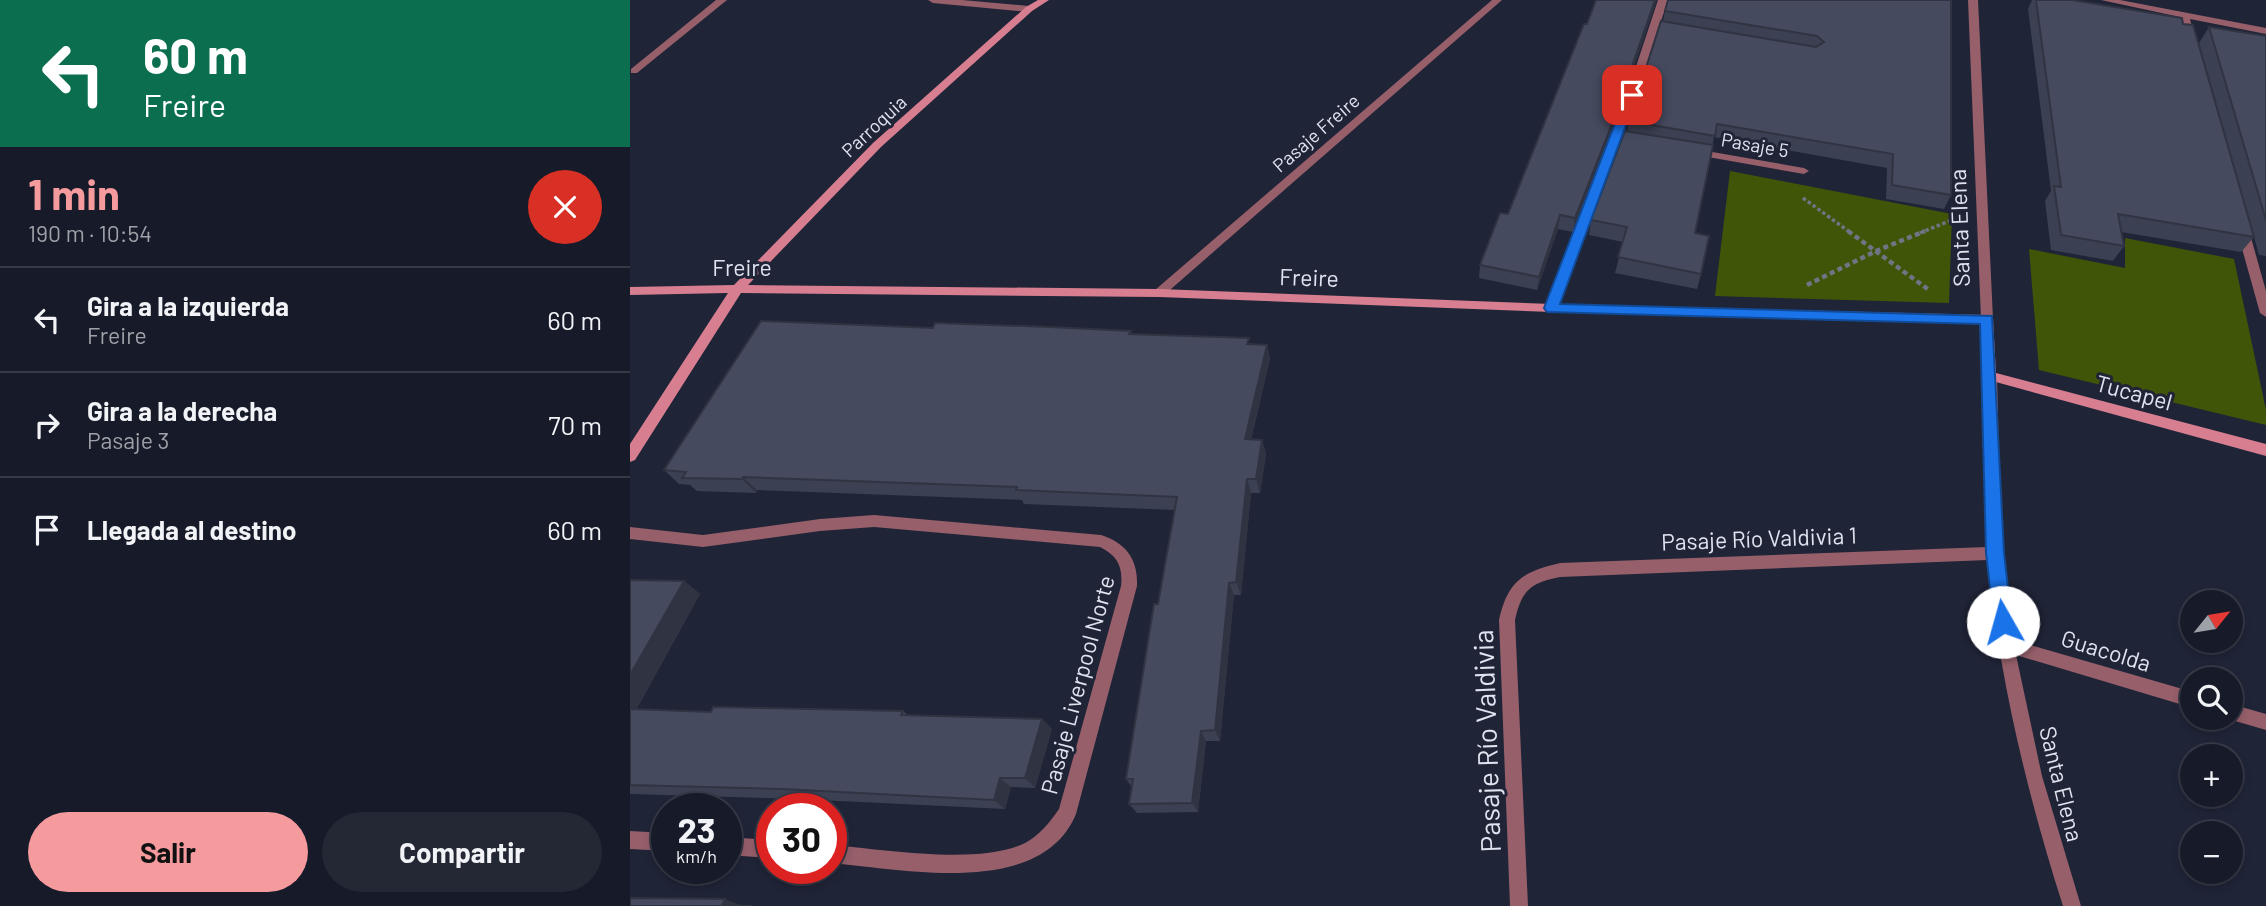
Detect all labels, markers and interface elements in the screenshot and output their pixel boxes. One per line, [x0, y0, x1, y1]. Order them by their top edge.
text: 60 m [143, 25, 248, 84]
icon: left [28, 28, 119, 119]
pin [1602, 65, 1662, 125]
icon: arrive [1613, 76, 1651, 114]
text: Freire [143, 85, 226, 123]
street label: Pasaje Freire [1268, 89, 1364, 177]
street label: Parroquia [836, 90, 911, 161]
street label: Pasaje 5 [1720, 127, 1791, 162]
text: 1 min [28, 168, 120, 218]
street label: Santa Elena [1943, 169, 1975, 287]
button: close [528, 170, 602, 244]
text: 190 m · 10:54 [28, 219, 152, 247]
street label: Freire [712, 253, 772, 281]
street label: Freire [1279, 262, 1339, 292]
text: Gira a la izquierda [87, 290, 289, 321]
icon: left [28, 301, 66, 339]
text: 60 m [547, 304, 602, 335]
text: Freire [87, 321, 147, 349]
street label: Tucapel [2093, 368, 2176, 416]
text: Gira a la derecha [87, 395, 277, 426]
icon: right [28, 406, 66, 444]
text: 70 m [548, 409, 602, 440]
text: Pasaje 3 [87, 426, 169, 454]
icon: arrive [28, 511, 66, 549]
text: Llegada al destino [87, 514, 296, 545]
text: 60 m [547, 514, 602, 545]
street label: Pasaje Río Valdivia 1 [1661, 521, 1857, 555]
street label: Pasaje Liverpool Norte [1034, 572, 1120, 797]
position arrow [1966, 585, 2040, 659]
north arrow [2180, 590, 2244, 653]
map controls [2180, 590, 2243, 884]
street label: Guacolda [2058, 623, 2154, 677]
street label: Pasaje Río Valdivia [1465, 629, 1507, 853]
button: search [2180, 667, 2243, 730]
street label: Santa Elena [2034, 723, 2090, 844]
button: + [2180, 744, 2243, 807]
speed limit sign: 30 [756, 793, 847, 884]
text: 23 [677, 808, 716, 850]
button: Salir [28, 812, 308, 892]
button: Compartir [322, 812, 602, 892]
button: − [2180, 821, 2243, 884]
text: km/h [676, 845, 717, 867]

